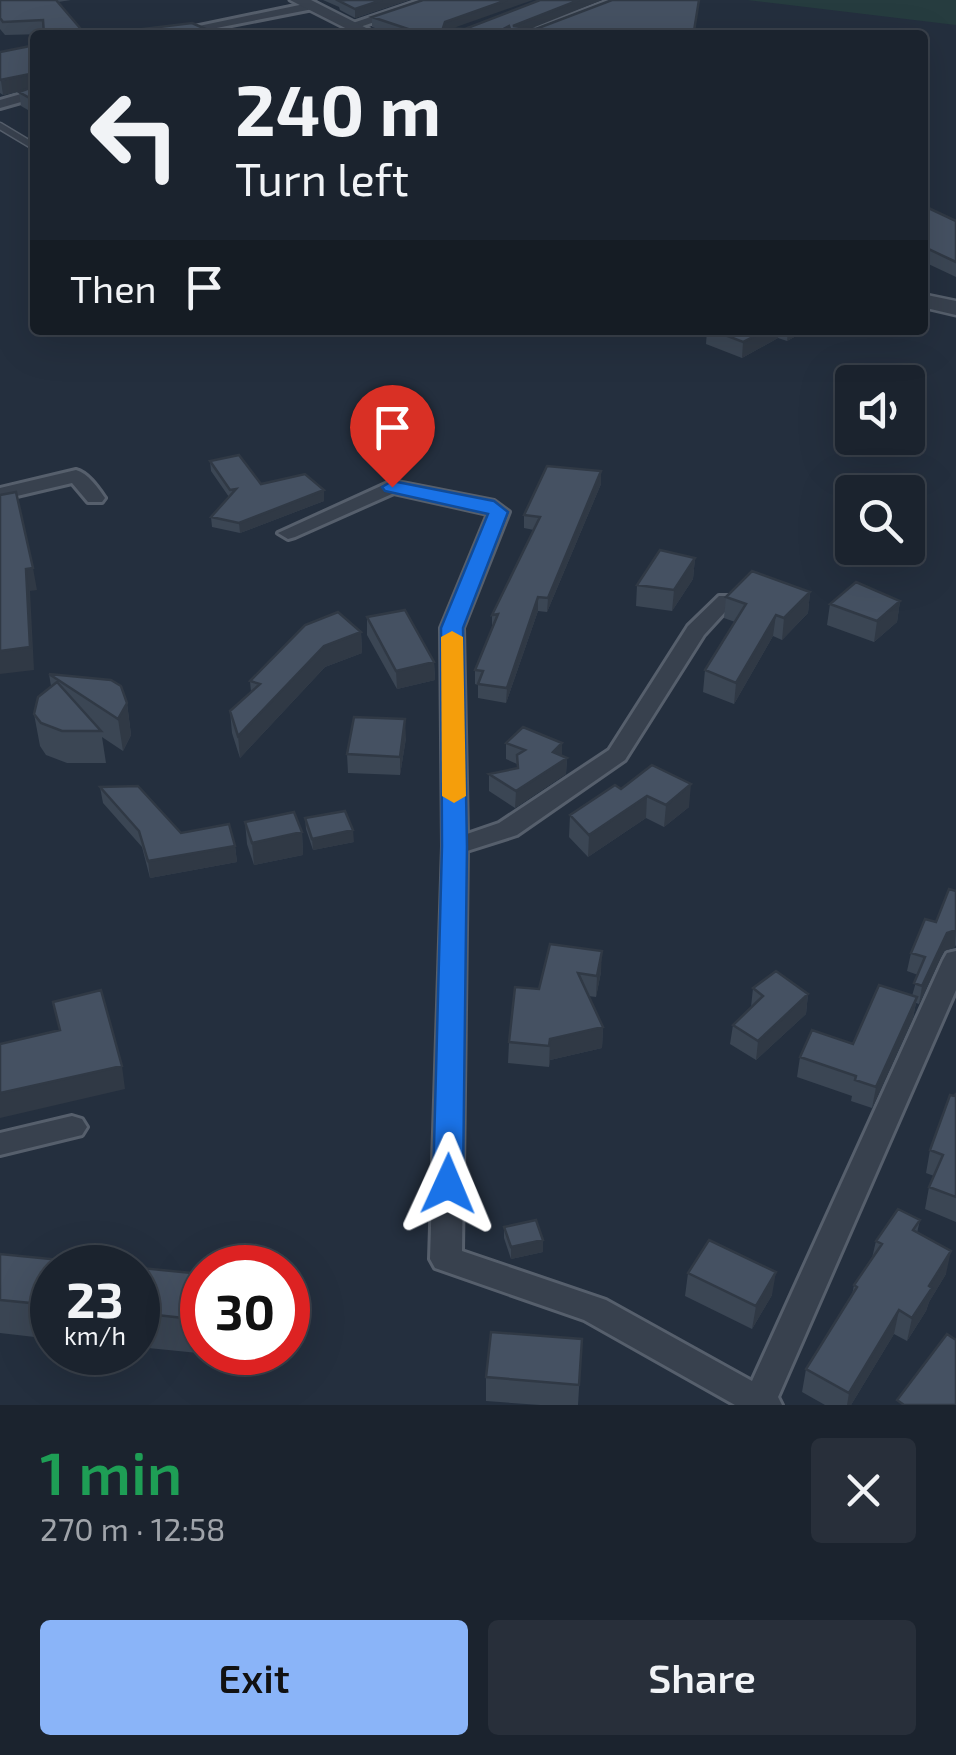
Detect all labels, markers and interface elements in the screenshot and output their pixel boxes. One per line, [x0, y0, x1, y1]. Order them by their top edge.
text: 240 m [235, 66, 441, 150]
icon: left [70, 70, 200, 200]
text: Turn left [235, 151, 409, 205]
icon: arrive [177, 260, 232, 315]
text: Then [70, 265, 157, 311]
map controls [835, 365, 925, 565]
button: sound [835, 365, 925, 455]
pin [350, 385, 435, 488]
icon: arrive [365, 400, 420, 455]
button: search [835, 475, 925, 565]
position arrow [396, 1132, 500, 1236]
speed limit sign: 30 [180, 1245, 310, 1375]
text: 23 [66, 1268, 124, 1328]
text: km/h [64, 1320, 126, 1350]
text: 1 min [40, 1435, 182, 1507]
button: close [811, 1438, 916, 1543]
text: 270 m · 12:58 [40, 1509, 226, 1547]
button: Exit [40, 1620, 468, 1735]
button: Share [488, 1620, 916, 1735]

